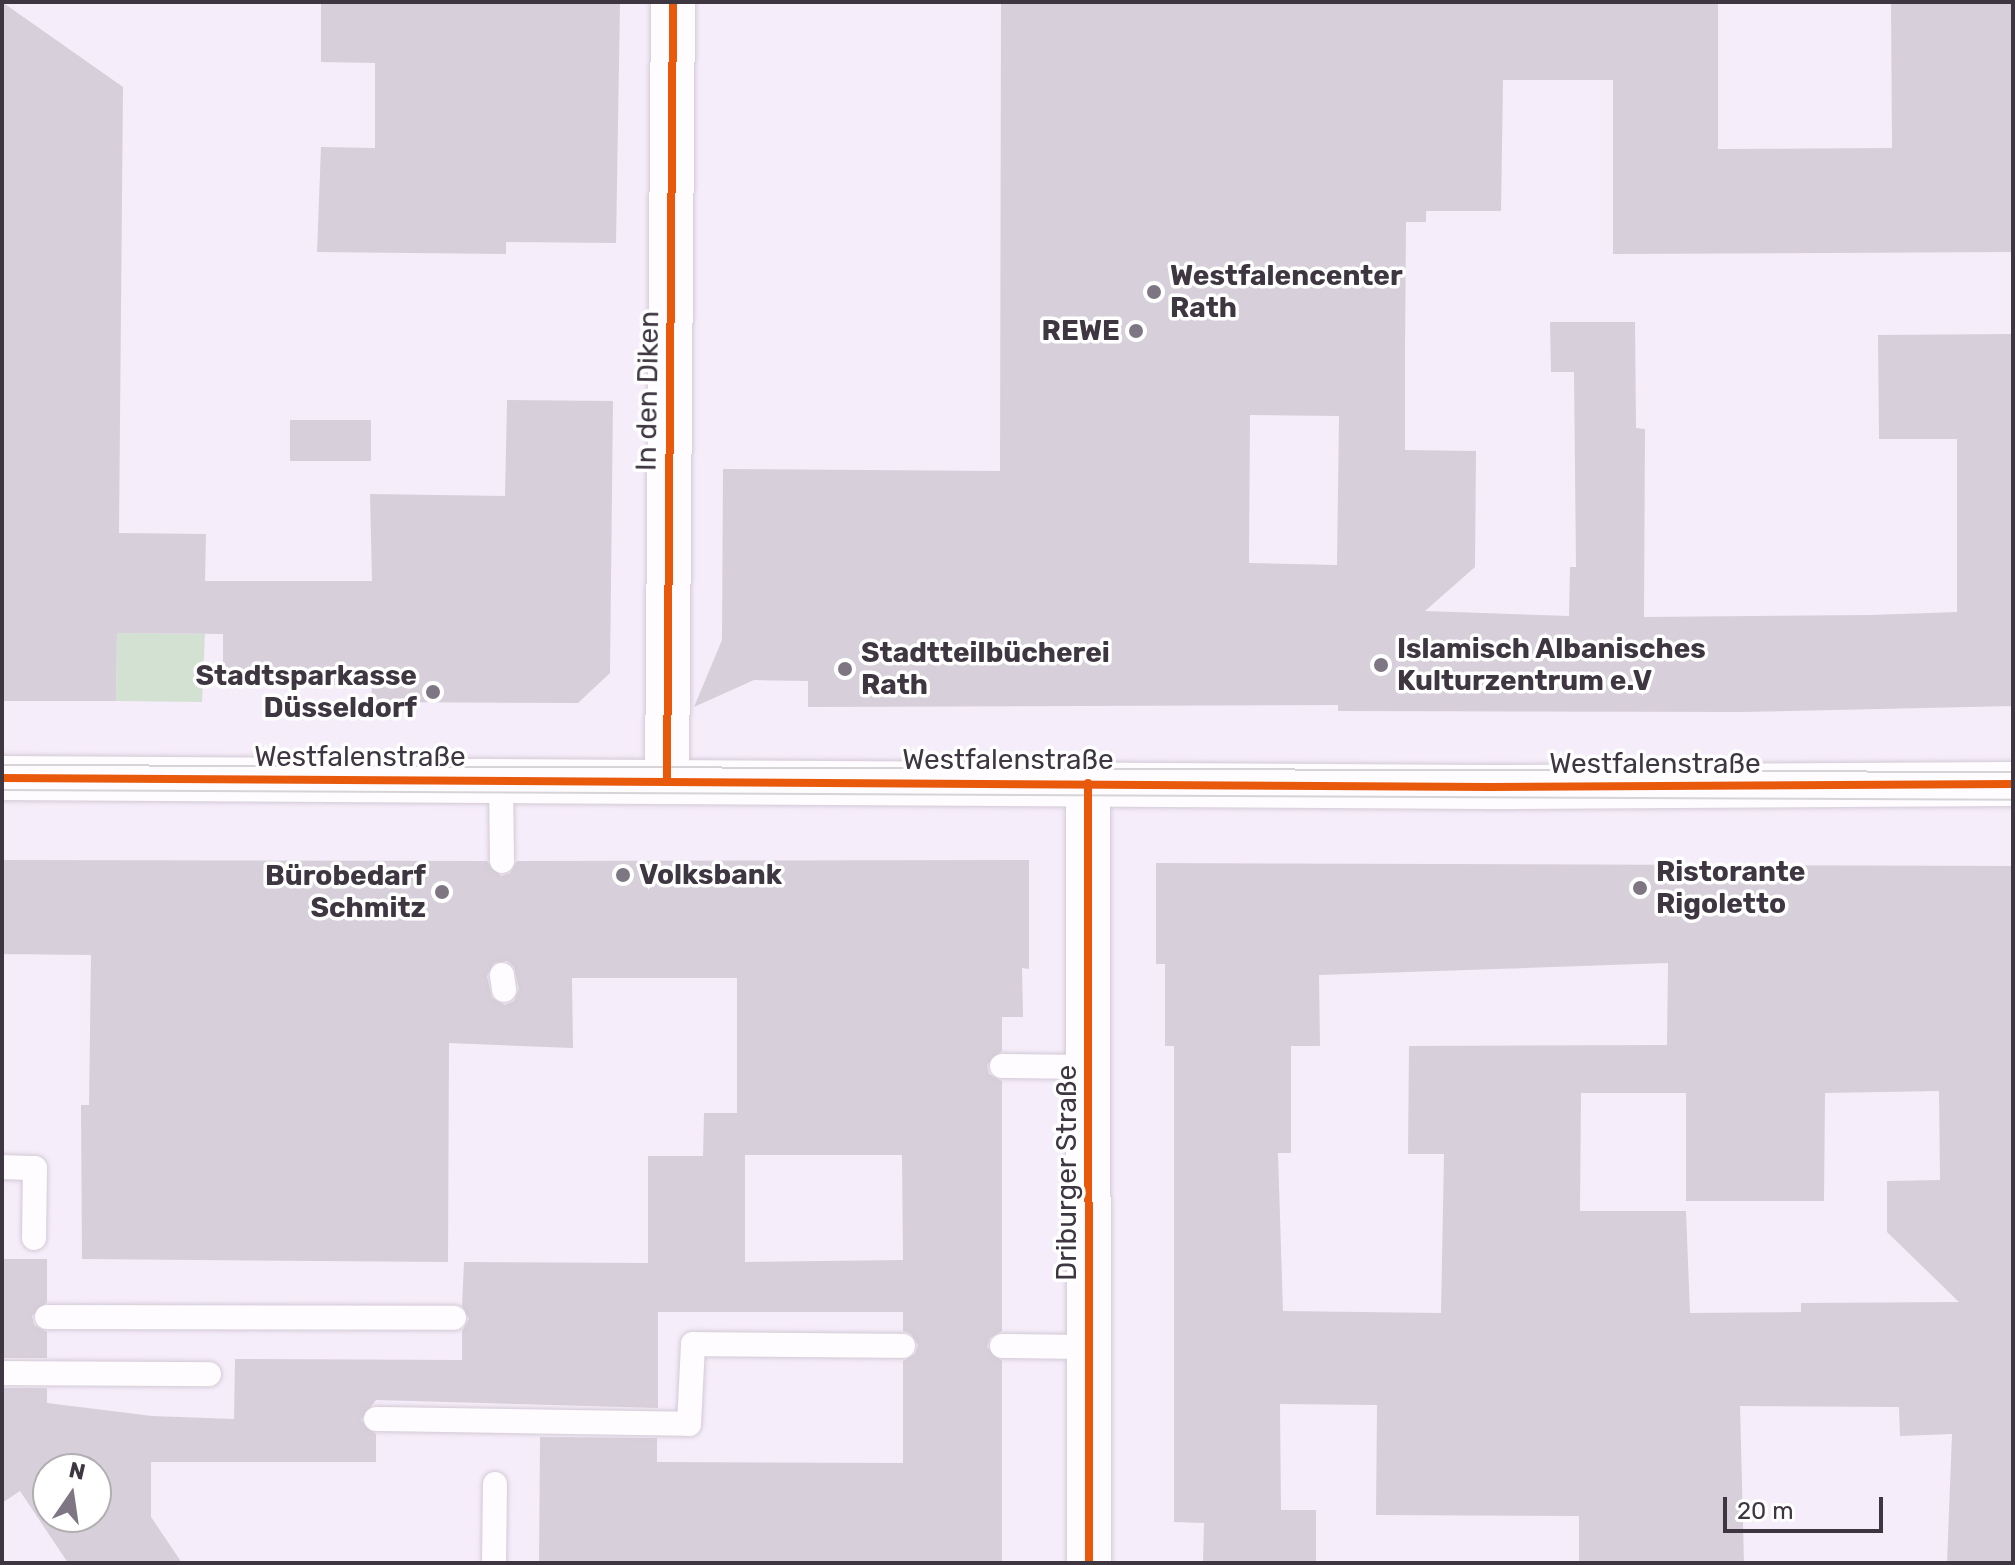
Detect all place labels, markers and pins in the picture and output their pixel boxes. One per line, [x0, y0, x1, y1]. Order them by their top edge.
place label: Westfalencenter Rath [1170, 259, 1403, 325]
marker: Westfalencenter Rath [1145, 283, 1163, 301]
place label: REWE [1042, 314, 1120, 348]
marker: REWE [1127, 322, 1145, 340]
place label: Islamisch Albanisches Kulturzentrum e.V [1397, 632, 1706, 698]
place label: Stadtteilbücherei Rath [861, 636, 1110, 702]
marker: Islamisch Albanisches Kulturzentrum e.V [1372, 656, 1390, 674]
place label: Stadtsparkasse Düsseldorf [196, 659, 417, 725]
marker: Stadtteilbücherei Rath [836, 660, 854, 678]
marker: Stadtsparkasse Düsseldorf [424, 683, 442, 701]
place label: Ristorante Rigoletto [1656, 855, 1806, 921]
place label: Volksbank [639, 858, 782, 892]
place label: Bürobedarf Schmitz [265, 859, 426, 925]
marker: Volksbank [614, 866, 632, 884]
marker: Ristorante Rigoletto [1631, 879, 1649, 897]
marker: Bürobedarf Schmitz [433, 883, 451, 901]

